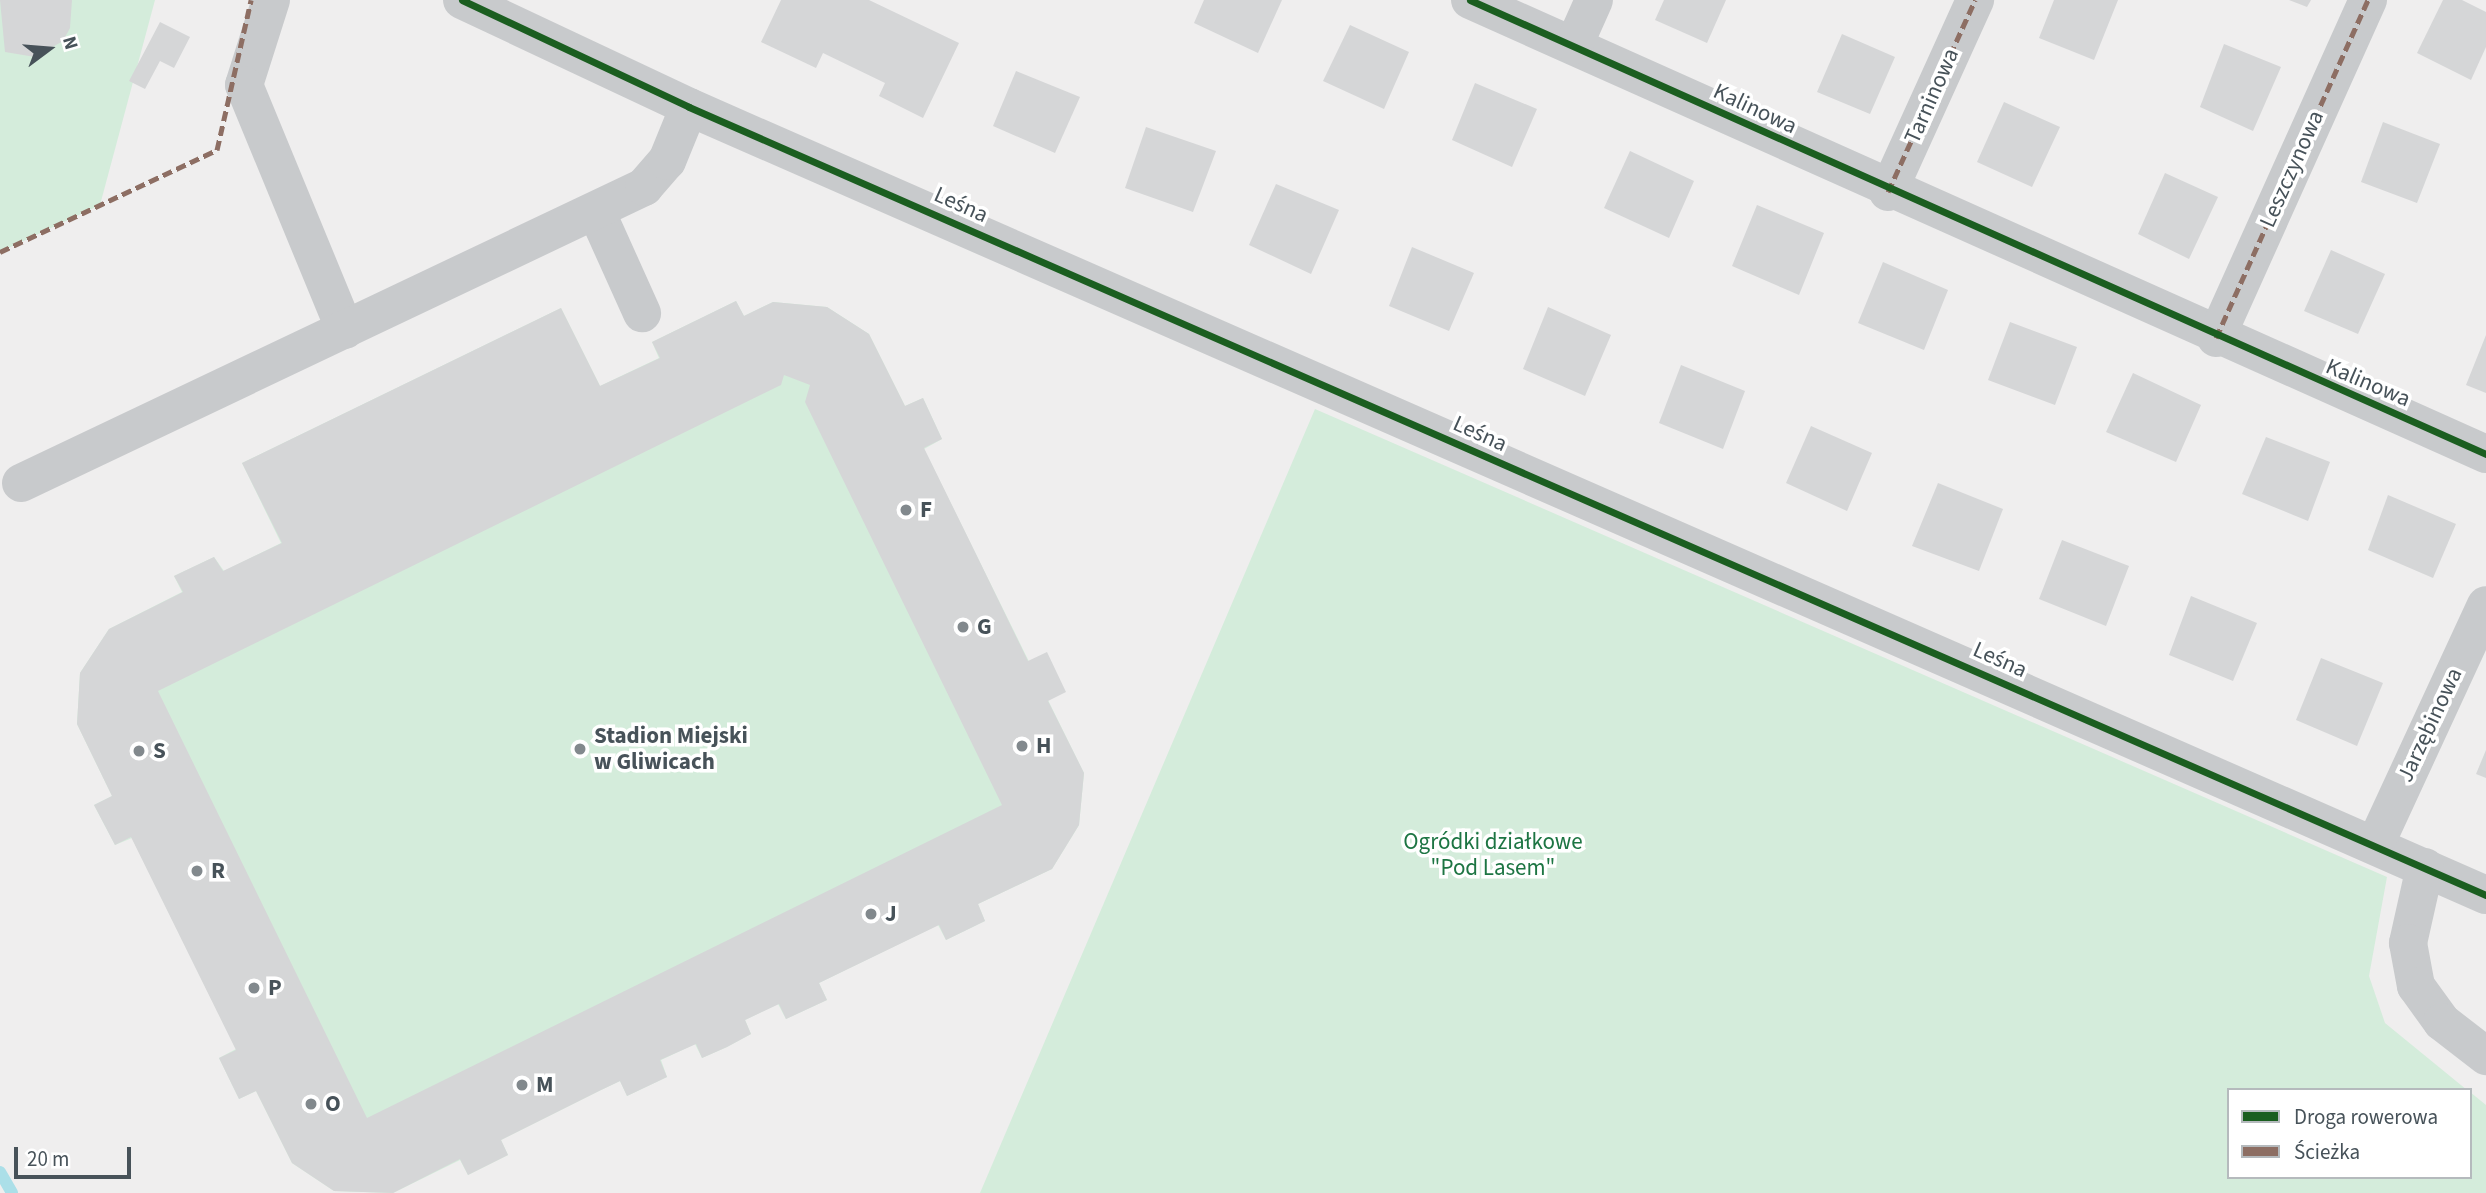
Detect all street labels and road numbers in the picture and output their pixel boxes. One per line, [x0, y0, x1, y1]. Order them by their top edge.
street label: Tarninowa [1899, 44, 1965, 148]
street label: Kalinowa [1709, 78, 1801, 140]
street label: Leszczynowa [2254, 106, 2330, 232]
street label: Leśna [930, 181, 992, 229]
street label: Kalinowa [2322, 353, 2414, 413]
street label: Leśna [1449, 410, 1511, 458]
street label: Leśna [1969, 636, 2031, 684]
street label: Jarzębinowa [2392, 664, 2468, 786]

